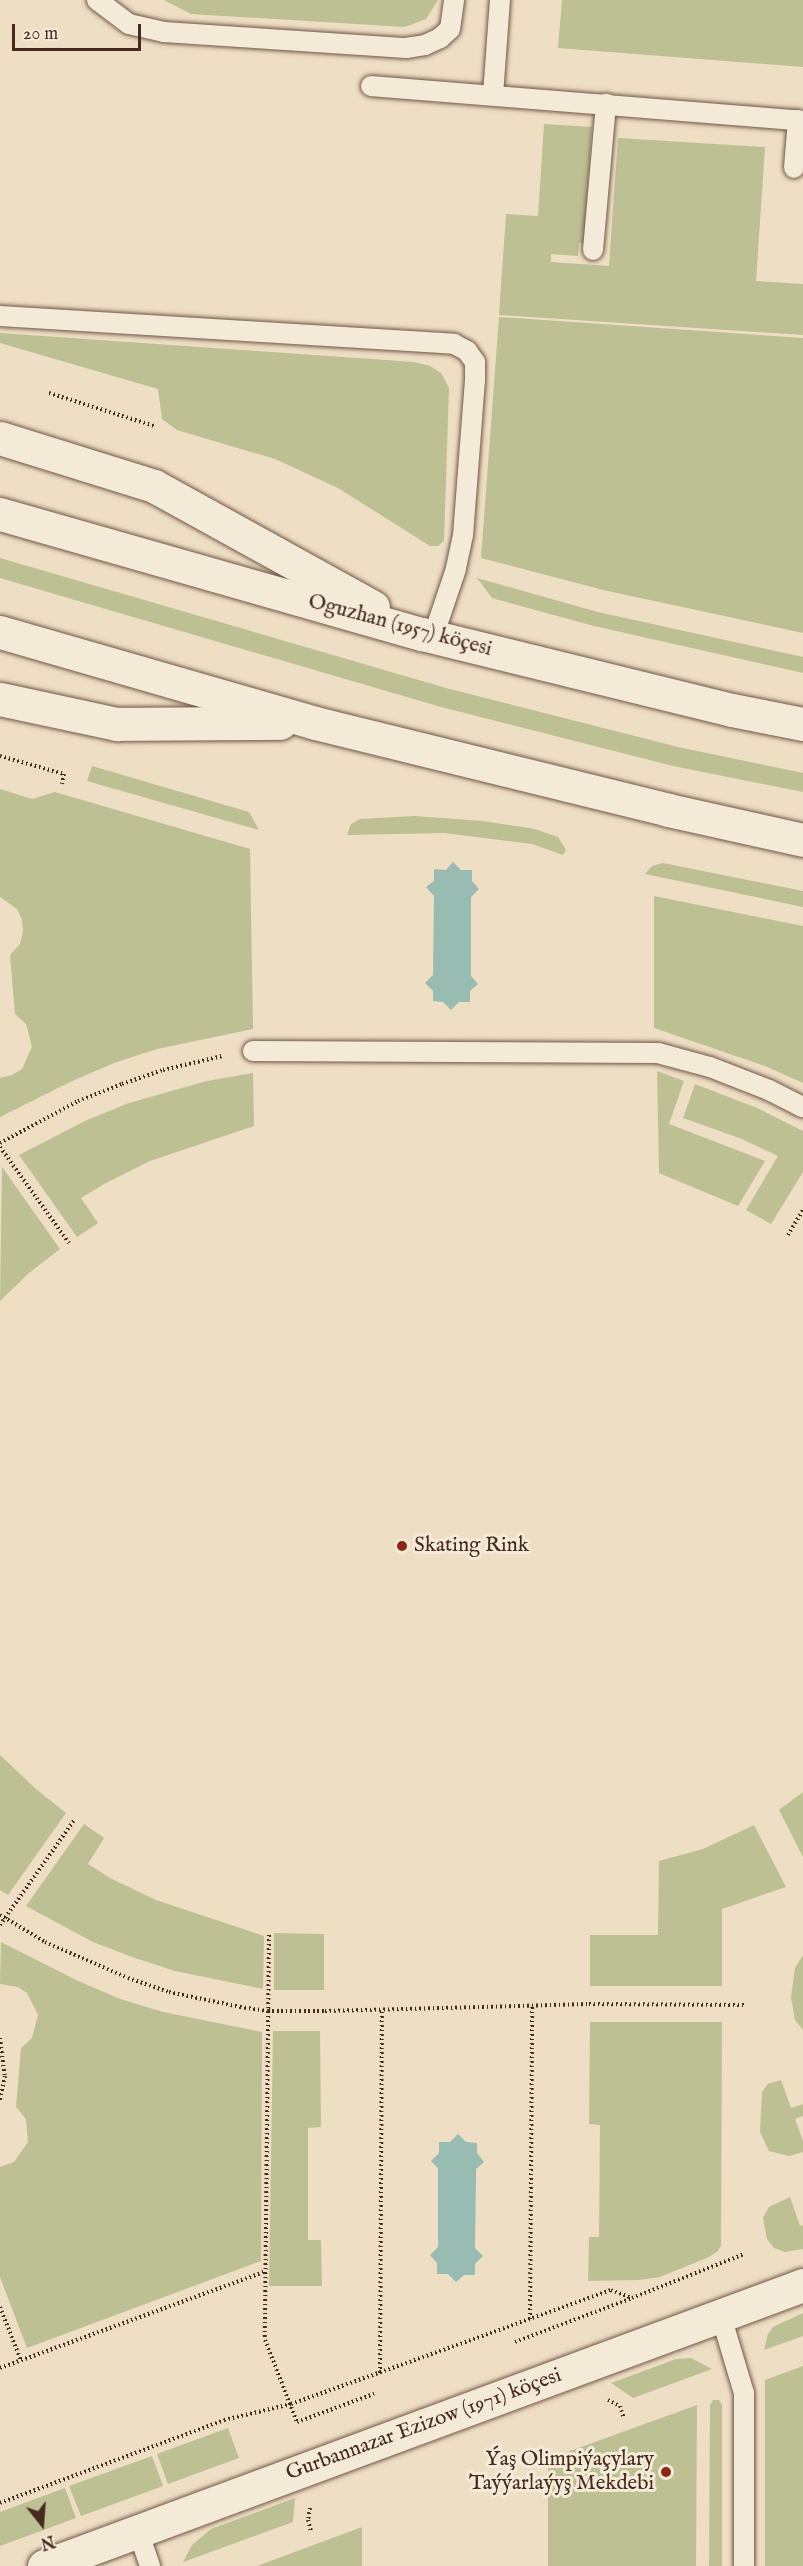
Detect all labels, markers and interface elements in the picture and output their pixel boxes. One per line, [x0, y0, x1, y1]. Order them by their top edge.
scale bar [15, 12, 144, 50]
text: 20 m [23, 23, 58, 46]
street label: Oguzhan (1957) köçesi [305, 589, 495, 663]
place label: Skating Rink [414, 1533, 529, 1559]
marker: Skating Rink [395, 1539, 409, 1553]
street label: Gurbannazar Ezizow (1971) köçesi [283, 2363, 565, 2487]
place label: Ýaş Olimpiýaçylary Taýýarlaýyş Mekdebi [469, 2447, 654, 2497]
marker: Ýaş Olimpiýaçylary Taýýarlaýyş Mekdebi [659, 2465, 673, 2479]
north arrow [12, 2494, 72, 2554]
text: N [38, 2530, 57, 2553]

